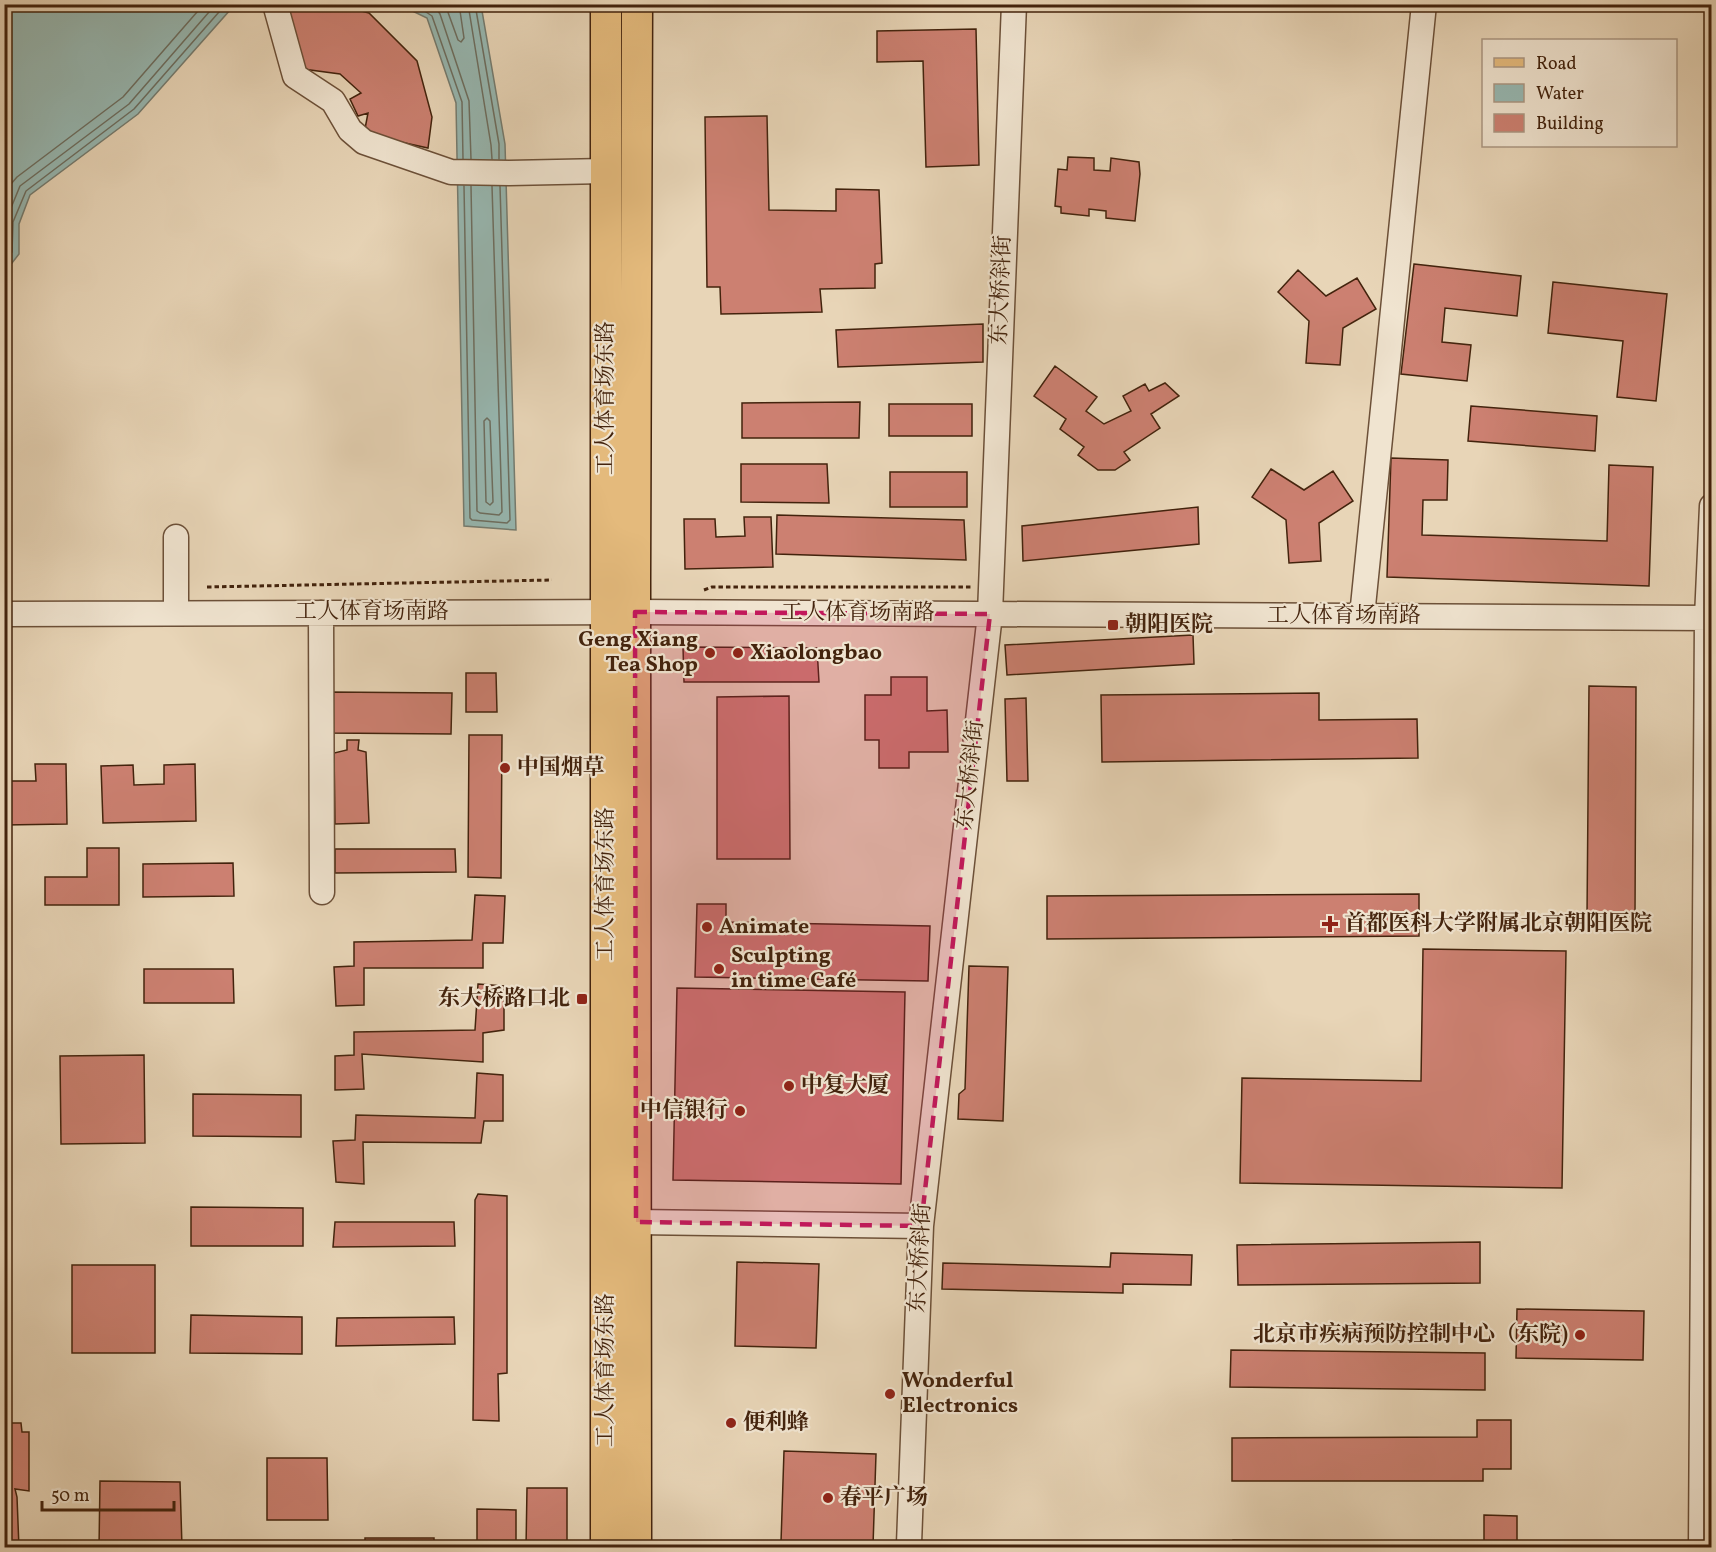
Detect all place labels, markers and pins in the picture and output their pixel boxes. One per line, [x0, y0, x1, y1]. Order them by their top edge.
place label: 朝阳医院 [1125, 610, 1213, 641]
marker: 朝阳医院 [1106, 618, 1120, 632]
place label: Geng Xiang Tea Shop [578, 625, 698, 681]
place label: Xiaolongbao [750, 638, 882, 669]
marker: Geng Xiang Tea Shop [703, 646, 717, 660]
marker: Xiaolongbao [731, 646, 745, 660]
place label: 中国烟草 [517, 753, 605, 784]
marker: 中国烟草 [498, 761, 512, 775]
place label: 首都医科大学附属北京朝阳医院 [1344, 909, 1652, 940]
place label: Animate [719, 912, 809, 943]
marker: 首都医科大学附属北京朝阳医院 [1321, 915, 1339, 933]
marker: Animate [700, 920, 714, 934]
place label: Sculpting in time Café [731, 941, 856, 997]
marker: Sculpting in time Café [712, 962, 726, 976]
place label: 东大桥路口北 [438, 984, 570, 1015]
marker: 东大桥路口北 [575, 992, 589, 1006]
place label: 中复大厦 [801, 1071, 889, 1102]
marker: 中复大厦 [782, 1079, 796, 1093]
place label: 中信银行 [640, 1096, 728, 1127]
marker: 中信银行 [733, 1104, 747, 1118]
place label: 北京市疾病预防控制中心（东院) [1253, 1320, 1568, 1351]
marker: 北京市疾病预防控制中心（东院) [1573, 1328, 1587, 1342]
place label: Wonderful Electronics [902, 1366, 1018, 1422]
marker: Wonderful Electronics [883, 1387, 897, 1401]
place label: 便利蜂 [743, 1408, 809, 1439]
marker: 便利蜂 [724, 1416, 738, 1430]
place label: 春平广场 [840, 1483, 928, 1514]
marker: 春平广场 [821, 1491, 835, 1505]

